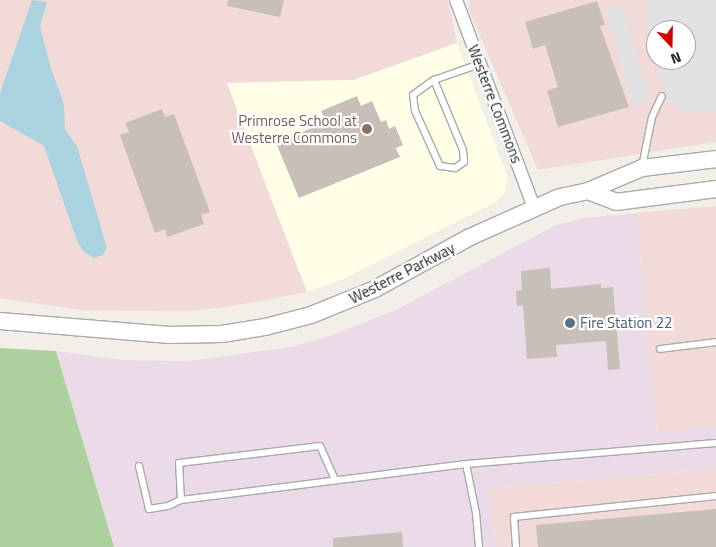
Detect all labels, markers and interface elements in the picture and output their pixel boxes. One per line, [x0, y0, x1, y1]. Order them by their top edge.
north arrow [646, 20, 696, 70]
street label: Westerre Commons [464, 42, 526, 166]
text: N [668, 47, 684, 70]
place label: Primrose School at Westerre Commons [232, 111, 357, 146]
marker: Primrose School at Westerre Commons [361, 123, 373, 135]
street label: Westerre Parkway [346, 239, 458, 307]
place label: Fire Station 22 [580, 314, 672, 332]
marker: Fire Station 22 [564, 317, 576, 329]

